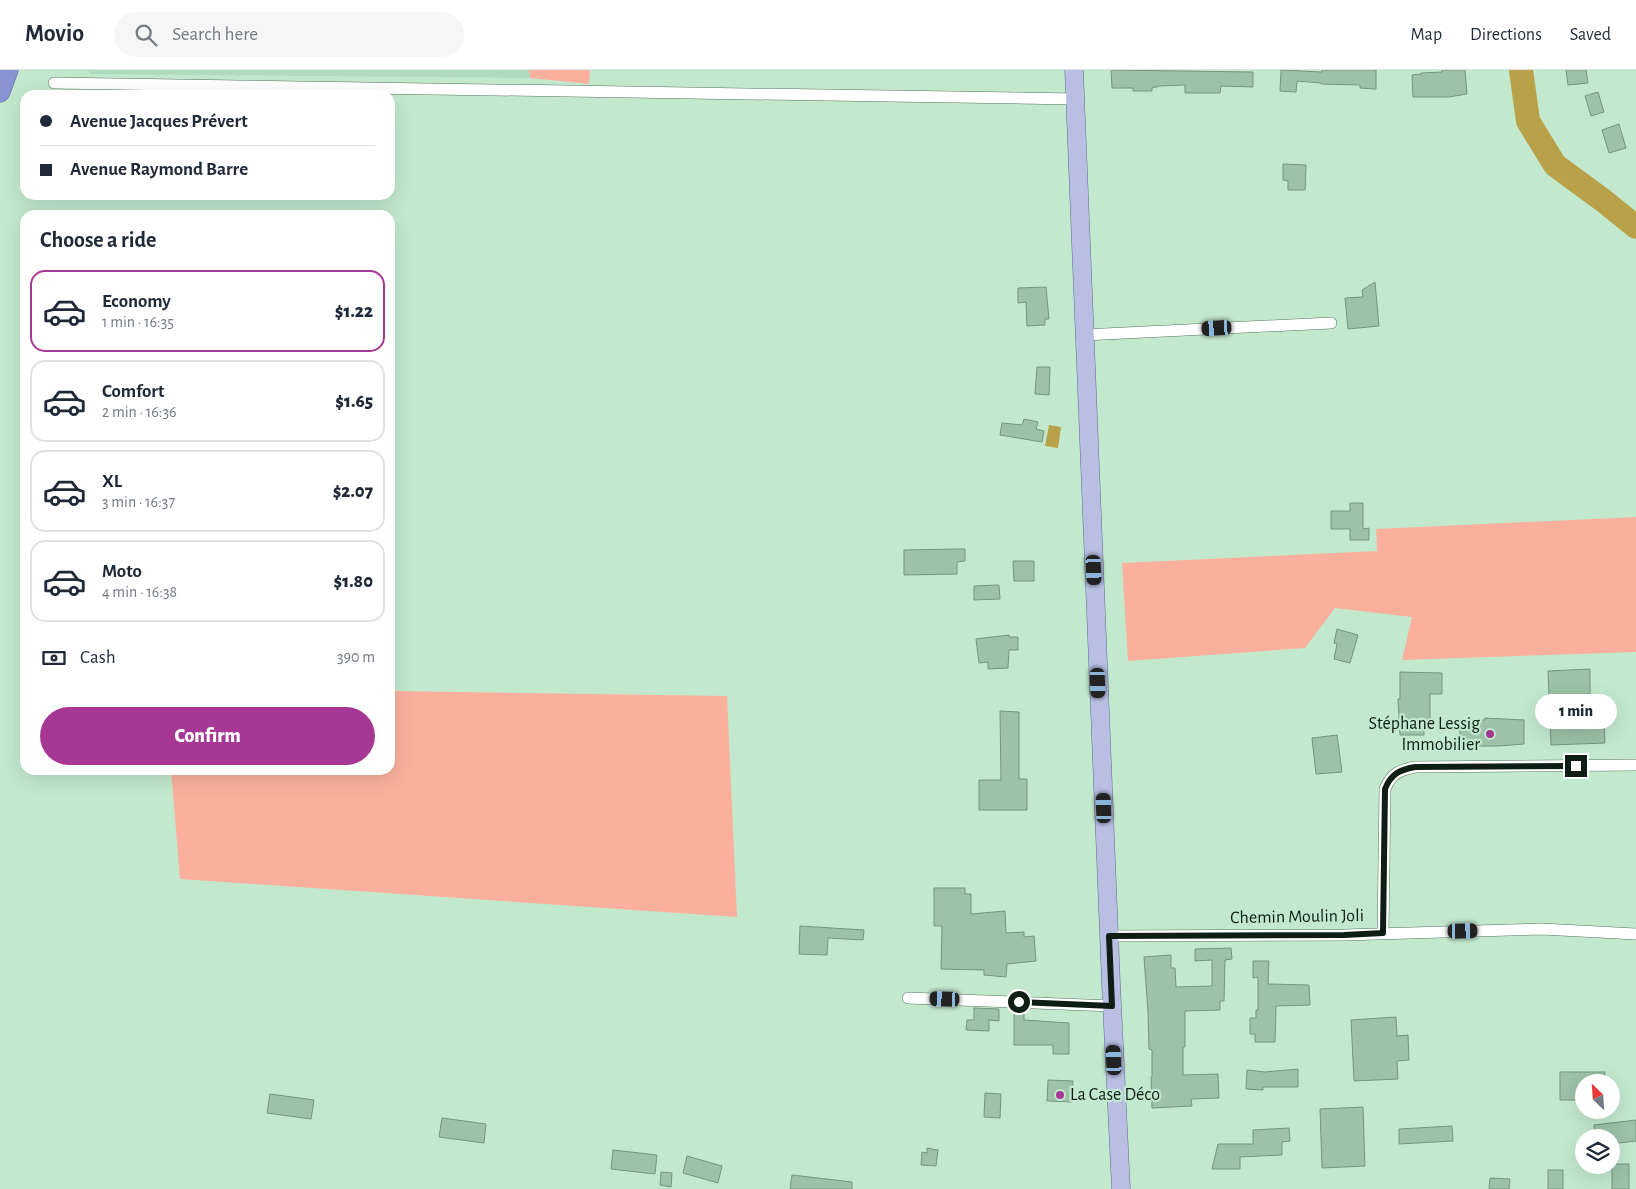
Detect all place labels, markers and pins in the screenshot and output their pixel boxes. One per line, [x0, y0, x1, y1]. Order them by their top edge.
place label: Stéphane Lessig Immobilier [1369, 715, 1480, 754]
marker: Stéphane Lessig Immobilier [1484, 728, 1496, 740]
place label: La Case Déco [1070, 1086, 1160, 1104]
marker: La Case Déco [1054, 1089, 1066, 1101]

